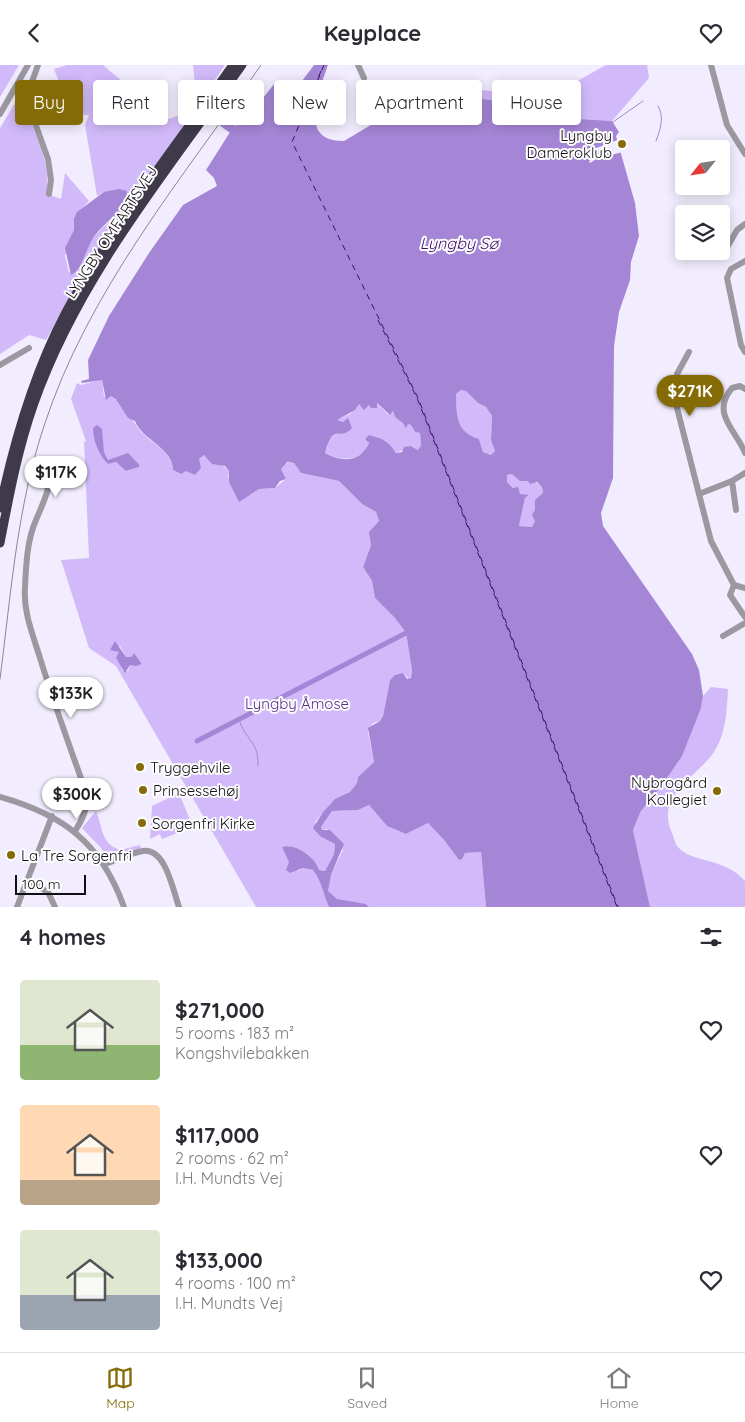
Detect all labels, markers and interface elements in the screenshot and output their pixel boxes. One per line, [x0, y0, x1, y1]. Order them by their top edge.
icon: back [20, 19, 48, 47]
text: Keyplace [324, 19, 421, 47]
icon: heart [697, 19, 725, 47]
chip: Buy [15, 80, 83, 125]
chip: Rent [93, 80, 168, 125]
chip: Filters [178, 80, 264, 125]
chip: New [274, 80, 346, 125]
chip: Apartment [356, 80, 482, 125]
chip: House [492, 80, 581, 125]
place label: Lyngby Dameroklub [527, 126, 612, 162]
marker: Lyngby Dameroklub [616, 138, 628, 150]
north arrow [675, 140, 730, 195]
map controls [675, 140, 730, 260]
street label: LYNGBY OMFARTSVEJ [61, 162, 161, 302]
button: layers [675, 205, 730, 260]
water label: Lyngby Sø [420, 233, 499, 253]
pin: $271K [655, 375, 725, 417]
text: $271K [668, 381, 712, 401]
pin: $117K [21, 455, 91, 498]
text: $117K [35, 462, 77, 482]
pin: $133K [36, 677, 106, 719]
text: $133K [49, 683, 93, 703]
park label: Lyngby Åmose [245, 694, 349, 713]
place label: Tryggehvile [150, 758, 231, 777]
marker: Tryggehvile [134, 761, 146, 773]
place label: Nybrogård Kollegiet [631, 773, 707, 809]
pin: $300K [42, 777, 112, 820]
place label: Prinsessehøj [153, 781, 239, 800]
text: $300K [53, 784, 101, 804]
marker: Prinsessehøj [137, 784, 149, 796]
marker: Nybrogård Kollegiet [711, 785, 723, 797]
place label: Sorgenfri Kirke [152, 814, 255, 833]
marker: Sorgenfri Kirke [136, 817, 148, 829]
place label: La Tre Sorgenfri [21, 846, 132, 865]
marker: La Tre Sorgenfri [5, 849, 17, 861]
scale bar [15, 872, 86, 895]
text: 100 m [22, 875, 60, 893]
icon: filters [697, 923, 725, 951]
text: 4 homes [20, 924, 106, 950]
text: $271,000 [175, 997, 264, 1023]
icon: home [60, 1000, 120, 1060]
icon: heart [697, 1016, 725, 1044]
text: 5 rooms · 183 m² [175, 1023, 294, 1043]
text: Kongshvilebakken [175, 1043, 310, 1063]
text: $117,000 [175, 1122, 259, 1148]
icon: home [60, 1125, 120, 1185]
icon: heart [697, 1141, 725, 1169]
text: 2 rooms · 62 m² [175, 1148, 289, 1168]
text: I.H. Mundts Vej [175, 1168, 283, 1188]
text: $133,000 [175, 1247, 263, 1273]
icon: home [60, 1250, 120, 1310]
icon: heart [697, 1266, 725, 1294]
text: 4 rooms · 100 m² [175, 1273, 296, 1293]
text: I.H. Mundts Vej [175, 1293, 283, 1313]
tab: Map [106, 1364, 135, 1412]
tab: Saved [347, 1364, 387, 1412]
tab: Home [600, 1364, 639, 1412]

